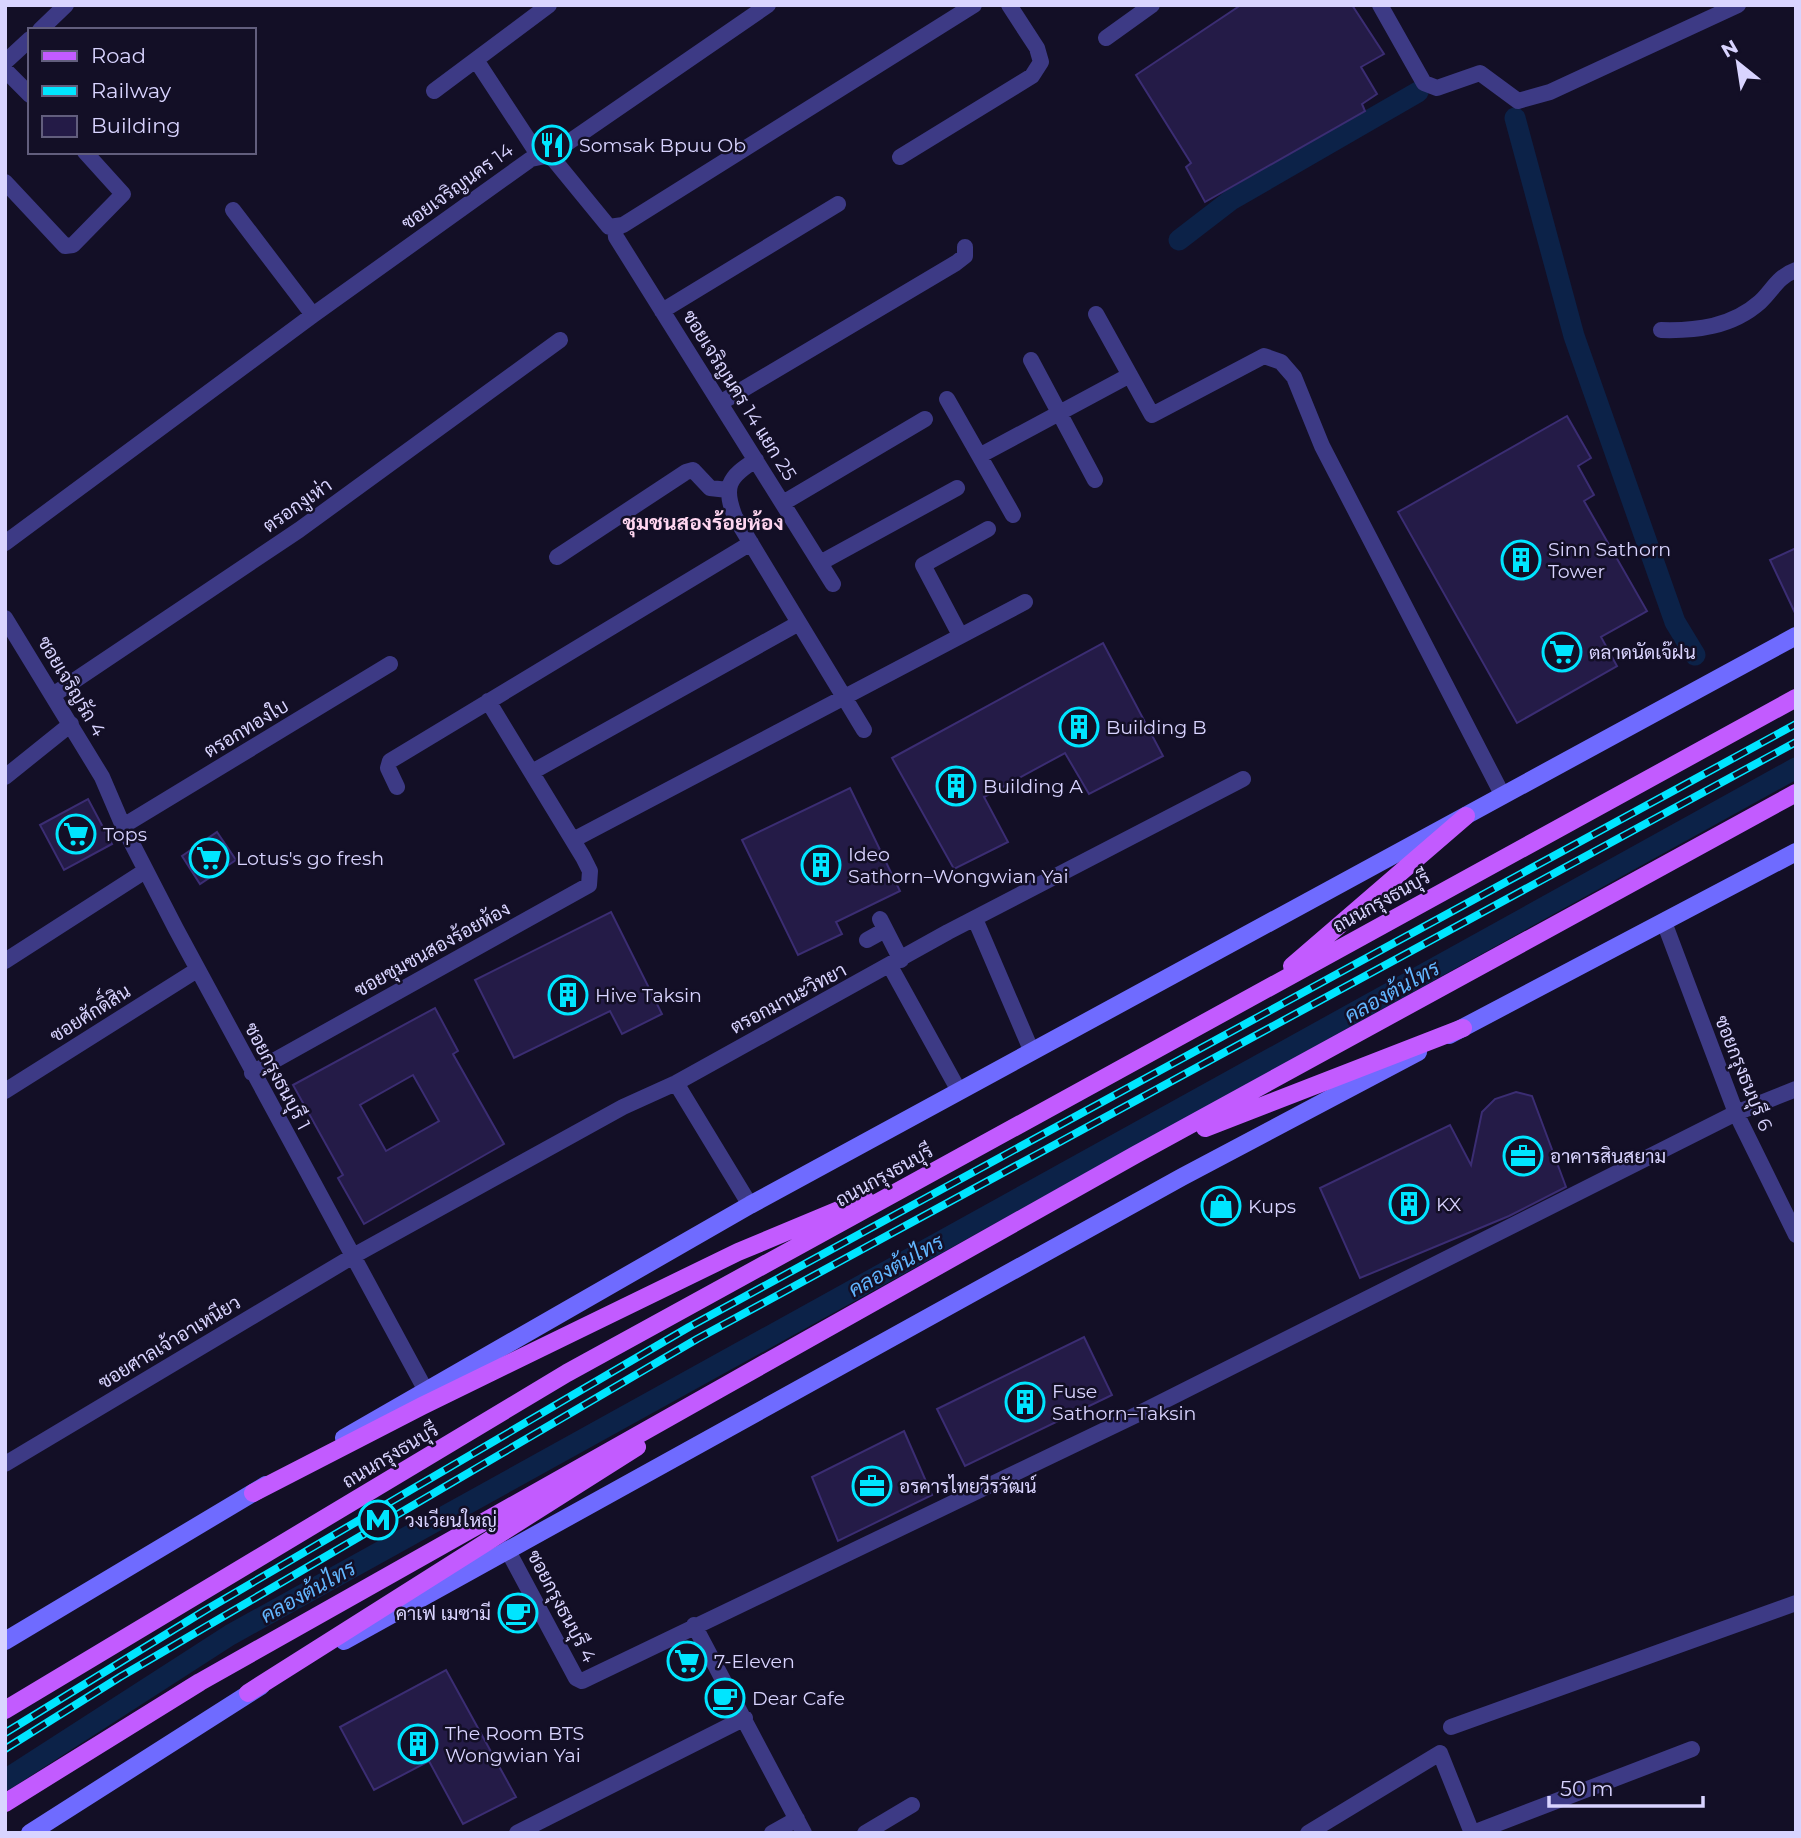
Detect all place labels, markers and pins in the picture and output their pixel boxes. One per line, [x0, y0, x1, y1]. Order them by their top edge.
restaurant icon: Somsak Bpuu Ob [531, 124, 573, 166]
place label: Somsak Bpuu Ob [579, 134, 746, 157]
place label: Sinn Sathorn Tower [1548, 538, 1671, 583]
building icon: Sinn Sathorn Tower [1500, 539, 1542, 581]
supermarket icon: ตลาดนัดเจ๊ฝน [1541, 631, 1583, 673]
place label: ตลาดนัดเจ๊ฝน [1589, 641, 1696, 664]
building icon: Building B [1058, 706, 1100, 748]
place label: Building B [1106, 716, 1206, 739]
building icon: Building A [935, 765, 977, 807]
place label: Building A [983, 775, 1083, 798]
supermarket icon: Tops [55, 813, 97, 855]
place label: Tops [103, 823, 147, 846]
supermarket icon: Lotus's go fresh [188, 837, 230, 879]
place label: Ideo Sathorn–Wongwian Yai [848, 843, 1069, 888]
building icon: Ideo Sathorn–Wongwian Yai [800, 844, 842, 886]
place label: Lotus's go fresh [236, 847, 384, 870]
building icon: Hive Taksin [547, 974, 589, 1016]
place label: Hive Taksin [595, 984, 702, 1007]
office icon: อาคารสินสยาม [1502, 1135, 1544, 1177]
place label: อาคารสินสยาม [1550, 1145, 1666, 1168]
building icon: KX [1388, 1183, 1430, 1225]
shop icon: Kups [1200, 1185, 1242, 1227]
place label: KX [1436, 1193, 1462, 1216]
place label: Kups [1248, 1195, 1296, 1218]
place label: Fuse Sathorn–Taksin [1052, 1380, 1196, 1425]
building icon: Fuse Sathorn–Taksin [1004, 1381, 1046, 1423]
office icon: อรคารไทยวีรวัฒน์ [851, 1465, 893, 1507]
place label: อรคารไทยวีรวัฒน์ [899, 1474, 1037, 1498]
metro station icon: วงเวียนใหญ่ [357, 1499, 399, 1541]
place label: วงเวียนใหญ่ [405, 1508, 497, 1532]
cafe icon: คาเฟ เมซามี [497, 1592, 539, 1634]
place label: คาเฟ เมซามี [396, 1601, 491, 1625]
supermarket icon: 7-Eleven [666, 1640, 708, 1682]
place label: 7-Eleven [714, 1650, 795, 1673]
cafe icon: Dear Cafe [704, 1677, 746, 1719]
place label: Dear Cafe [752, 1687, 845, 1710]
place label: The Room BTS Wongwian Yai [445, 1722, 584, 1767]
building icon: The Room BTS Wongwian Yai [397, 1723, 439, 1765]

